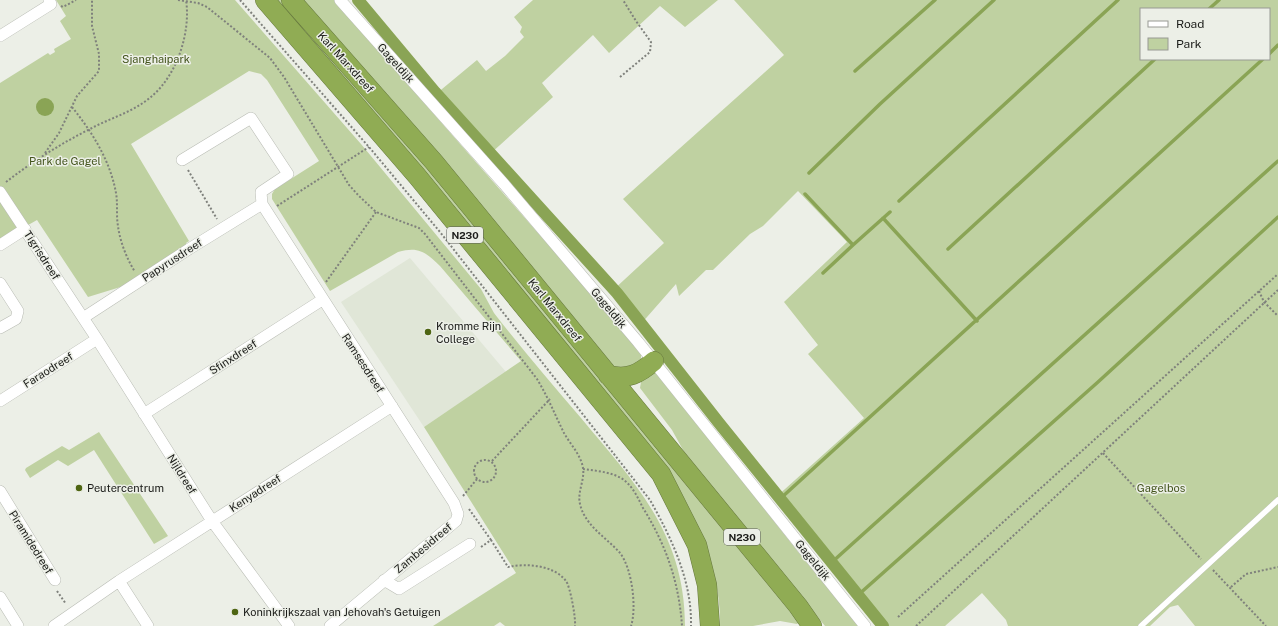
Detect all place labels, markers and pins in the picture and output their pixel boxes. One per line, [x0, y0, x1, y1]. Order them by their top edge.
place label: Kromme Rijn College [436, 320, 501, 345]
marker: Kromme Rijn College [423, 327, 433, 337]
place label: Peutercentrum [87, 482, 164, 494]
marker: Peutercentrum [74, 483, 84, 493]
place label: Koninkrijkszaal van Jehovah's Getuigen [243, 606, 441, 618]
marker: Koninkrijkszaal van Jehovah's Getuigen [230, 607, 240, 617]

